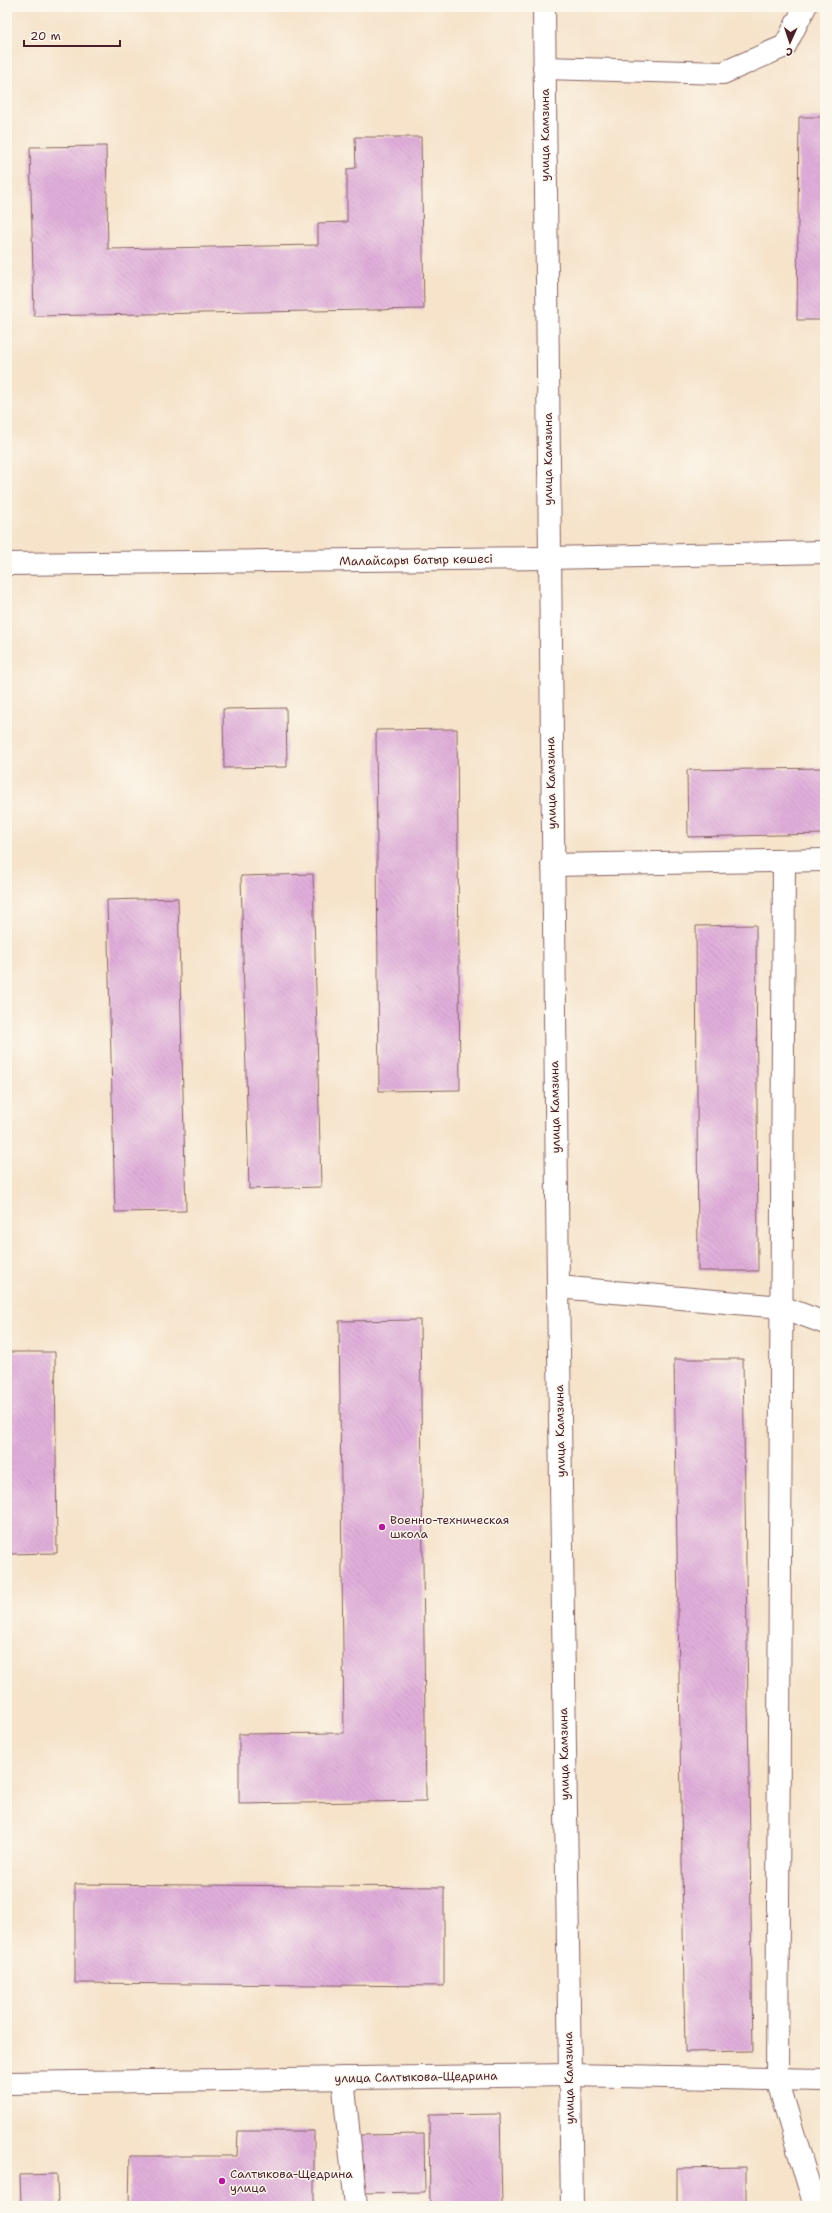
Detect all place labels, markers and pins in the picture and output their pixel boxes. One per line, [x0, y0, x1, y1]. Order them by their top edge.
place label: Военно-техническая школа [390, 1512, 509, 1542]
marker: Военно-техническая школа [377, 1522, 387, 1532]
place label: Салтыкова-Щедрина улица [230, 2166, 353, 2196]
marker: Салтыкова-Щедрина улица [217, 2176, 227, 2186]

